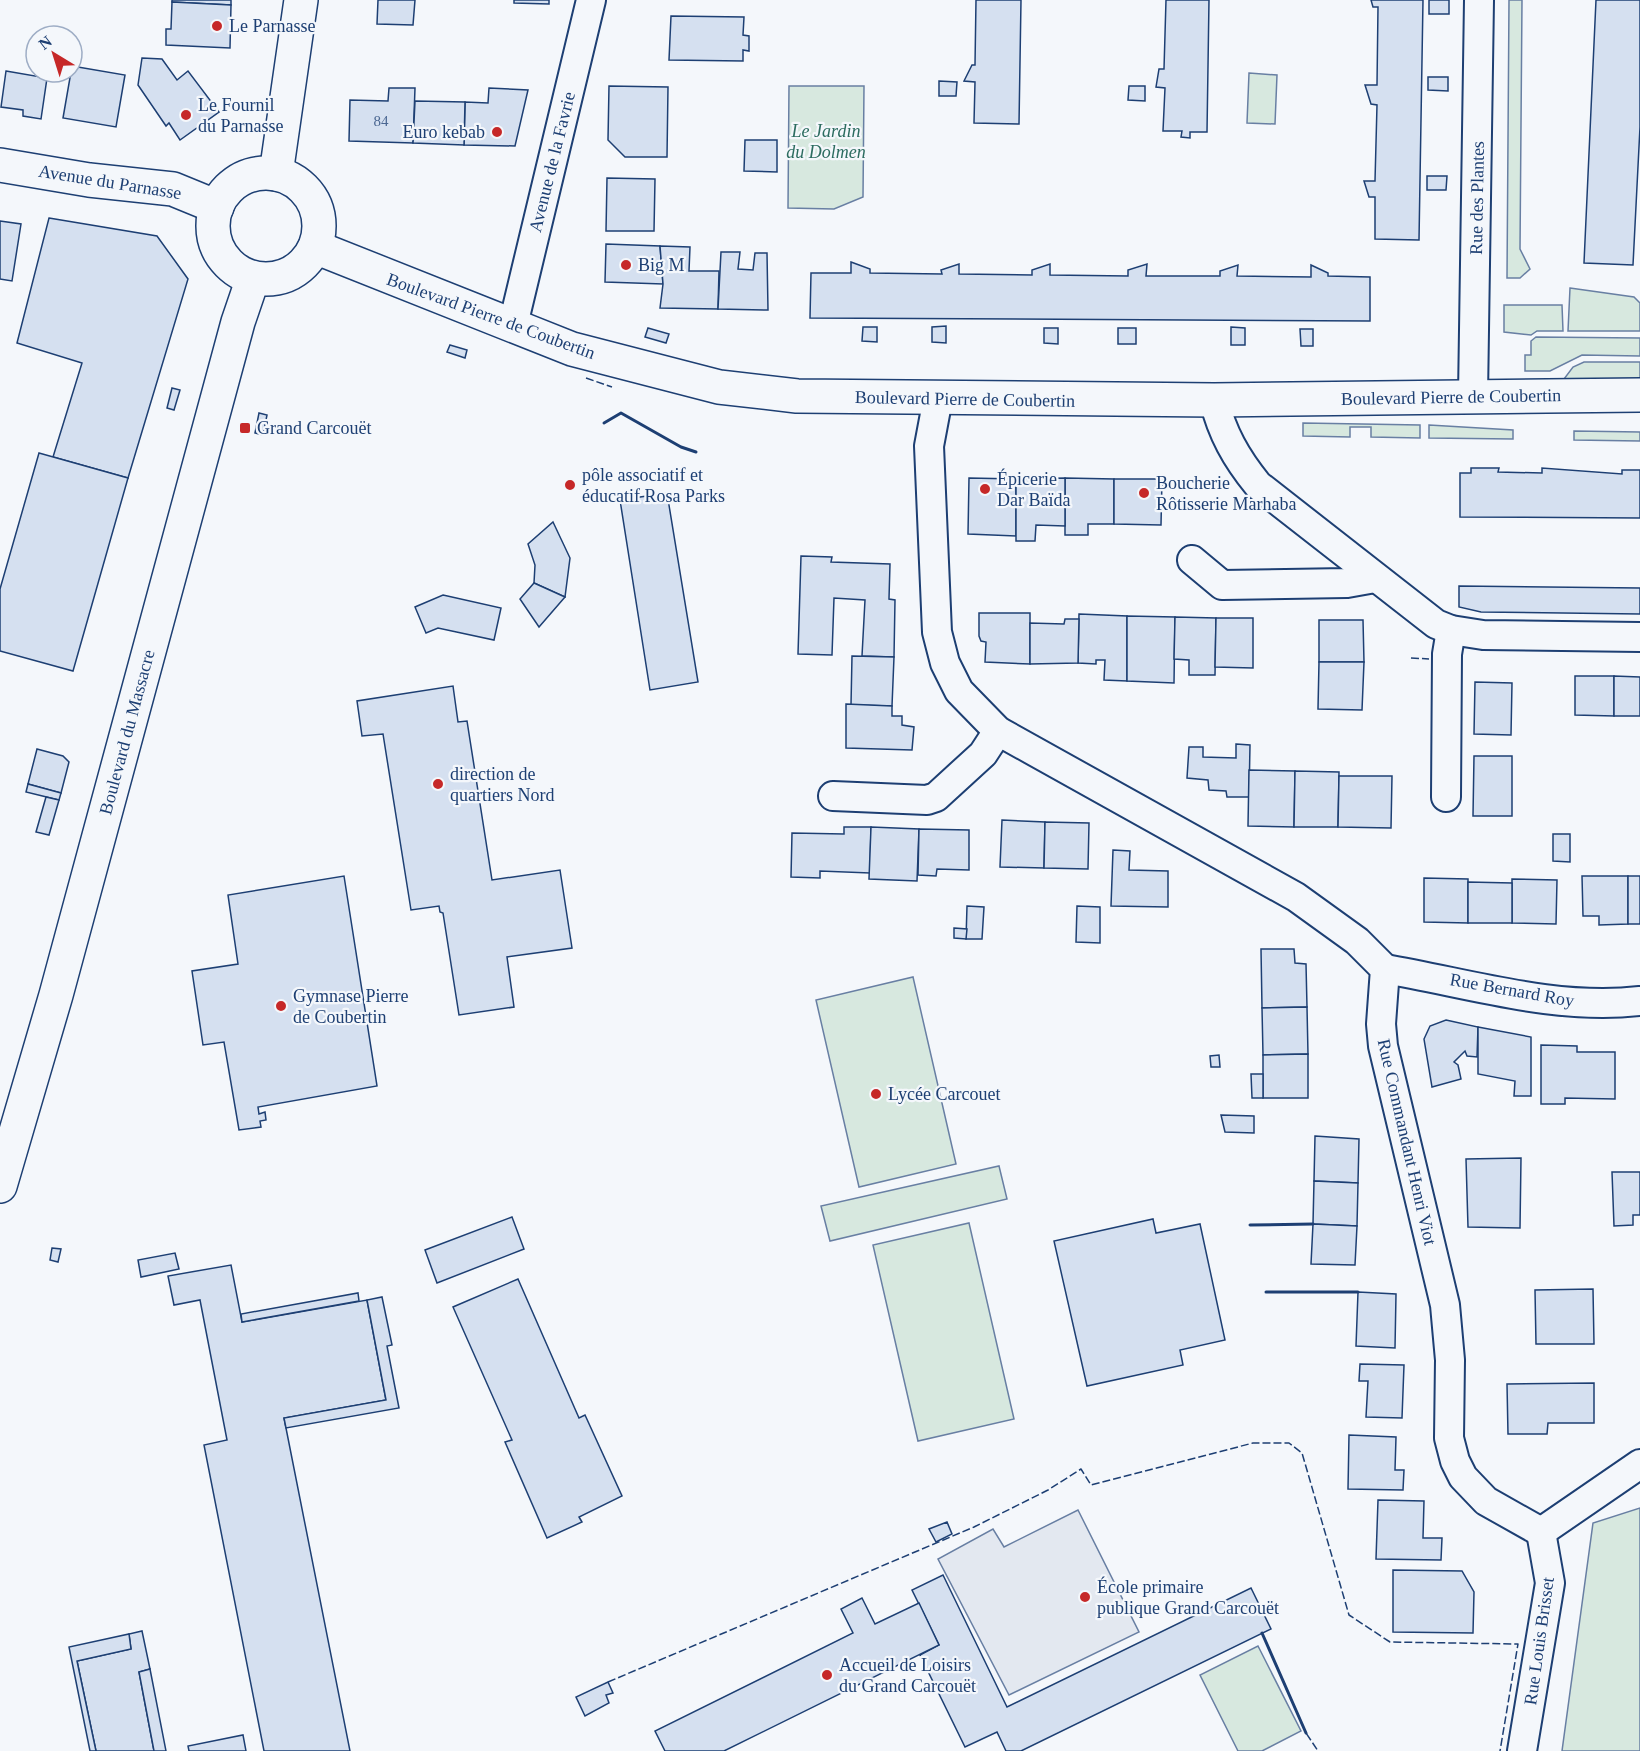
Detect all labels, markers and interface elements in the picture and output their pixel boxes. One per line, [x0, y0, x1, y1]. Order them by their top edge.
place label: Le Parnasse [229, 16, 315, 36]
marker: Le Parnasse [210, 19, 224, 33]
north arrow [24, 24, 84, 84]
text: N [35, 32, 55, 53]
street label: Avenue de la Favrie [525, 90, 579, 234]
place label: Le Fournil du Parnasse [198, 95, 283, 136]
marker: Le Fournil du Parnasse [179, 108, 193, 122]
house number: 84 [374, 113, 389, 129]
park label: Le Jardin du Dolmen [786, 121, 866, 162]
place label: Euro kebab [403, 122, 485, 142]
marker: Euro kebab [490, 125, 504, 139]
street label: Rue des Plantes [1466, 141, 1488, 255]
street label: Avenue du Parnasse [37, 161, 183, 203]
place label: Big M [638, 255, 685, 275]
marker: Big M [619, 258, 633, 272]
street label: Boulevard Pierre de Coubertin [384, 269, 598, 363]
street label: Boulevard Pierre de Coubertin [1341, 385, 1561, 409]
street label: Boulevard Pierre de Coubertin [855, 387, 1075, 411]
place label: Grand Carcouët [257, 418, 371, 438]
marker: Grand Carcouët [238, 421, 252, 435]
place label: pôle associatif et éducatif Rosa Parks [582, 465, 725, 506]
place label: Épicerie Dar Baïda [997, 468, 1070, 510]
place label: Boucherie Rôtisserie Marhaba [1156, 473, 1296, 514]
marker: pôle associatif et éducatif Rosa Parks [563, 478, 577, 492]
marker: Épicerie Dar Baïda [978, 482, 992, 496]
marker: Boucherie Rôtisserie Marhaba [1137, 486, 1151, 500]
street label: Boulevard du Massacre [95, 647, 159, 817]
place label: direction de quartiers Nord [450, 764, 554, 805]
marker: direction de quartiers Nord [431, 777, 445, 791]
street label: Rue Bernard Roy [1448, 969, 1576, 1011]
place label: Gymnase Pierre de Coubertin [293, 986, 408, 1027]
marker: Gymnase Pierre de Coubertin [274, 999, 288, 1013]
street label: Rue Commandant Henri Viot [1374, 1037, 1440, 1247]
place label: Lycée Carcouet [888, 1084, 1000, 1104]
marker: Lycée Carcouet [869, 1087, 883, 1101]
place label: École primaire publique Grand Carcouët [1097, 1576, 1279, 1618]
street label: Rue Louis Brisset [1520, 1576, 1558, 1706]
marker: École primaire publique Grand Carcouët [1078, 1590, 1092, 1604]
place label: Accueil de Loisirs du Grand Carcouët [839, 1655, 976, 1696]
marker: Accueil de Loisirs du Grand Carcouët [820, 1668, 834, 1682]

